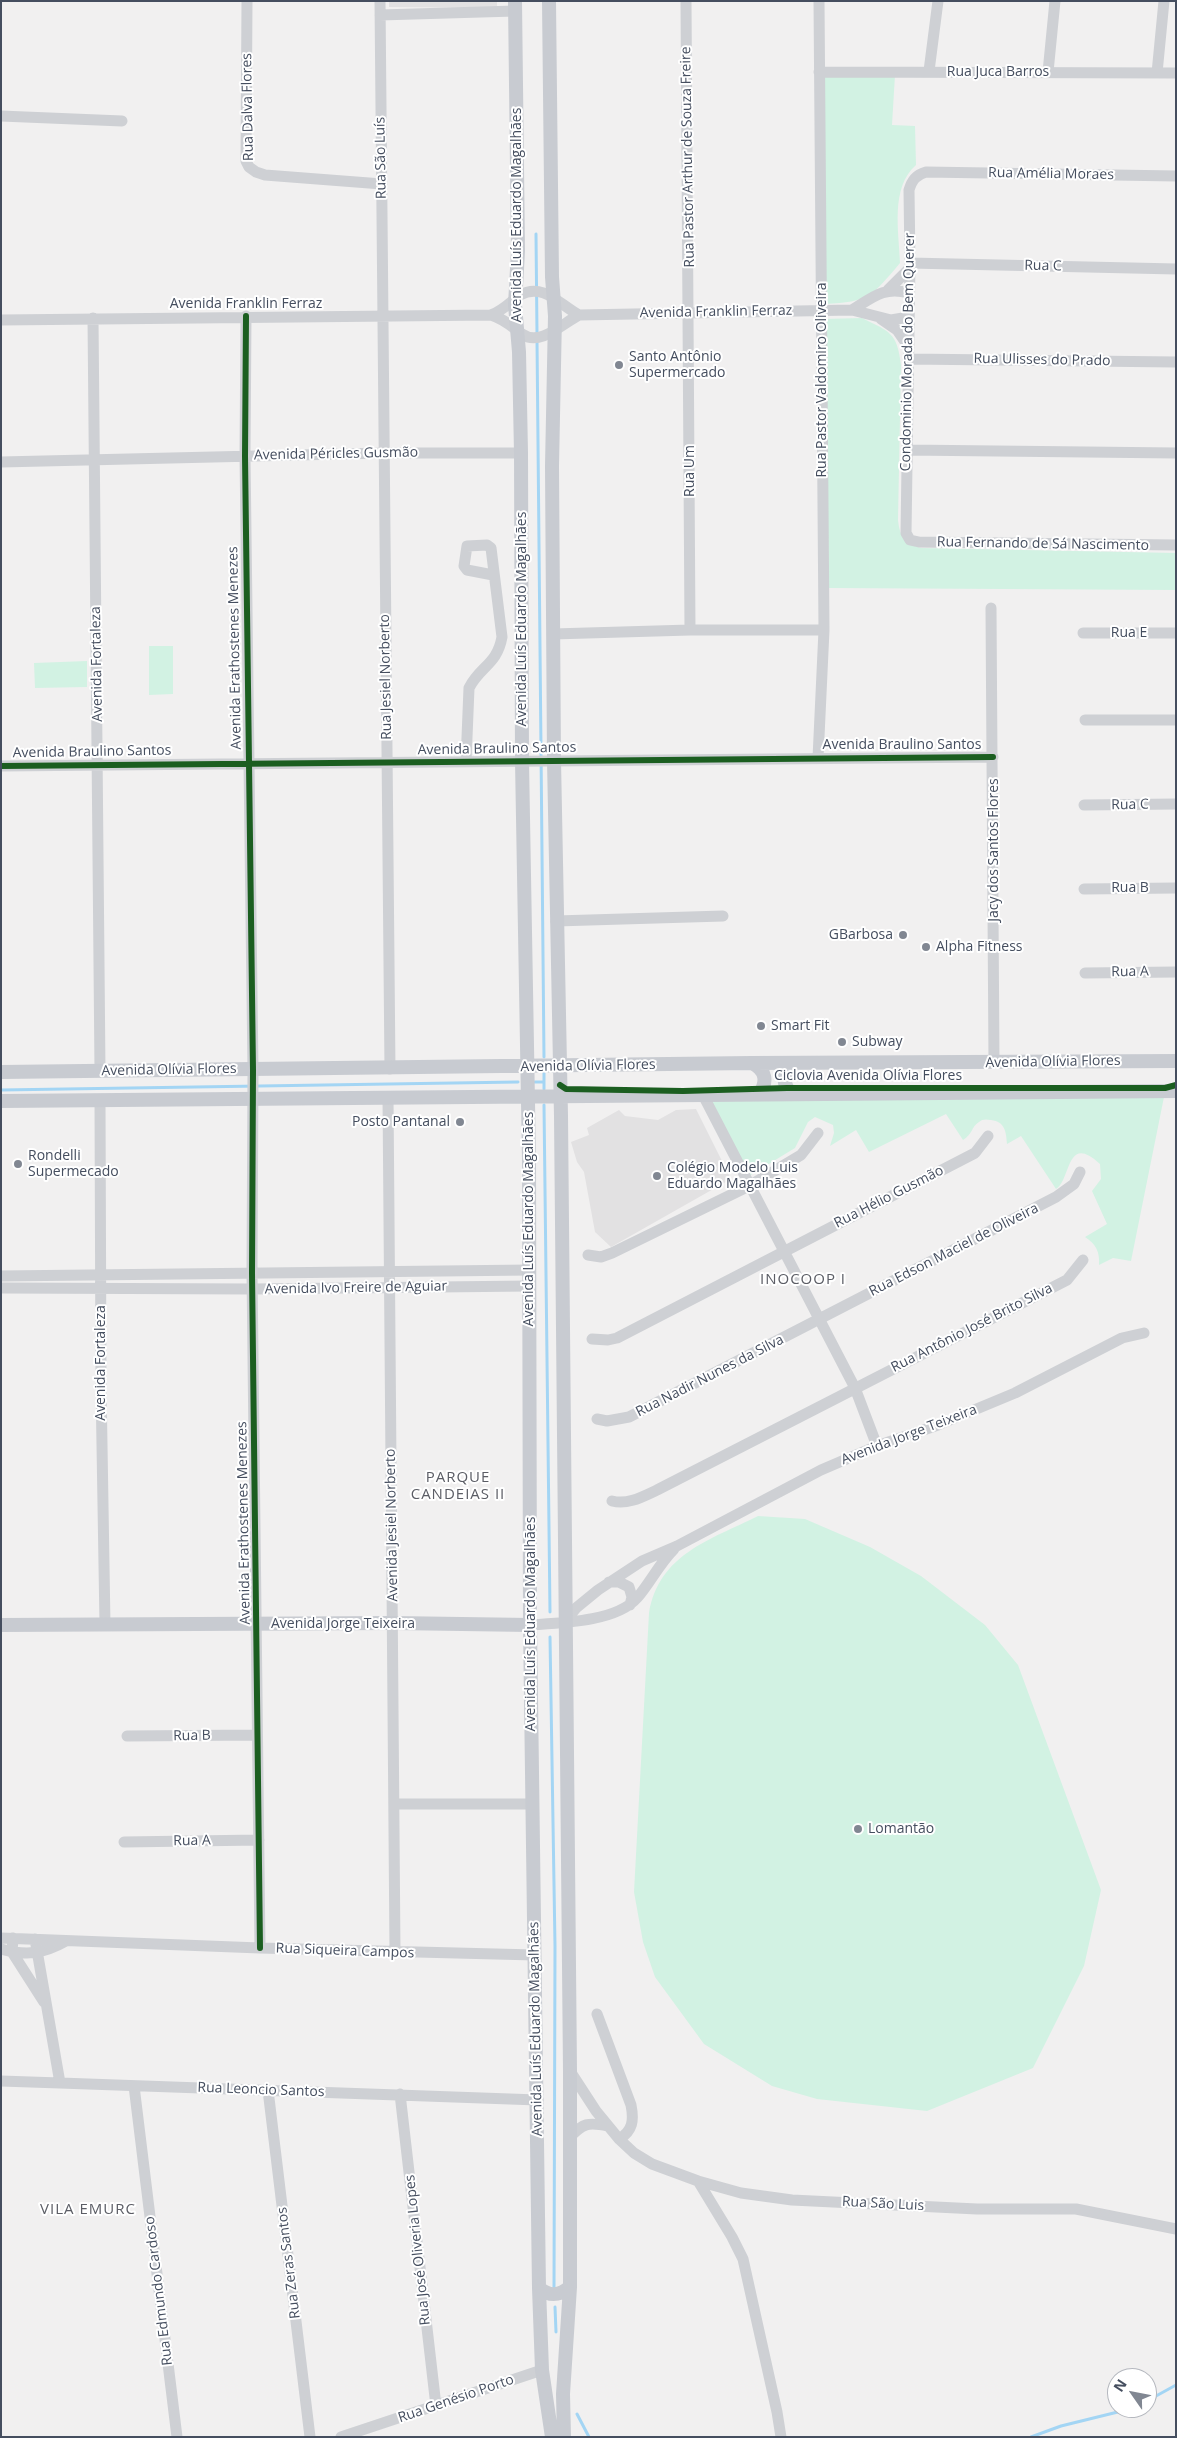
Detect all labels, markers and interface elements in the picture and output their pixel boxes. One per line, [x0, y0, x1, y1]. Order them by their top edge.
street label: Rua Pastor Arthur de Souza Freire [678, 46, 698, 268]
street label: Rua Dalva Flores [239, 53, 257, 161]
street label: Rua Juca Barros [947, 64, 1049, 80]
street label: Avenida Luís Eduardo Magalhães [509, 108, 525, 322]
street label: Rua São Luís [372, 117, 390, 199]
street label: Rua Amélia Moraes [988, 165, 1114, 183]
street label: Condominio Morada do Bem Querer [898, 232, 918, 472]
street label: Rua C [1024, 257, 1062, 275]
street label: Rua Pastor Valdomiro Oliveira [814, 282, 830, 478]
street label: Avenida Franklin Ferraz [170, 296, 322, 312]
street label: Avenida Franklin Ferraz [640, 302, 792, 322]
place label: Santo Antônio Supermercado [629, 349, 725, 382]
street label: Rua Ulisses do Prado [973, 350, 1111, 370]
marker: Santo Antônio Supermercado [613, 359, 625, 371]
street label: Avenida Péricles Gusmão [254, 444, 418, 464]
street label: Rua Um [682, 445, 698, 497]
street label: Avenida Luís Eduardo Magalhães [514, 512, 530, 726]
street label: Rua Fernando de Sá Nascimento [937, 534, 1149, 554]
street label: Avenida Erathostenes Menezes [225, 546, 245, 750]
street label: Avenida Fortaleza [88, 606, 106, 722]
street label: Rua Jesiel Norberto [377, 614, 395, 740]
street label: Rua E [1111, 625, 1147, 641]
street label: Avenida Braulino Santos [823, 737, 981, 753]
street label: Avenida Braulino Santos [417, 739, 577, 759]
street label: Avenida Braulino Santos [12, 742, 172, 762]
street label: Jacy dos Santos Flores [986, 778, 1002, 922]
street label: Rua C [1111, 796, 1149, 814]
street label: Rua B [1111, 880, 1149, 896]
place label: GBarbosa [829, 927, 893, 943]
marker: GBarbosa [897, 929, 909, 941]
place label: Alpha Fitness [936, 939, 1022, 955]
marker: Alpha Fitness [920, 941, 932, 953]
street label: Rua A [1111, 963, 1149, 981]
place label: Smart Fit [771, 1018, 830, 1034]
marker: Smart Fit [755, 1020, 767, 1032]
place label: Subway [852, 1034, 902, 1050]
marker: Subway [836, 1036, 848, 1048]
street label: Avenida Olívia Flores [985, 1052, 1121, 1072]
street label: Avenida Olívia Flores [520, 1056, 656, 1076]
street label: Avenida Olívia Flores [101, 1060, 237, 1080]
street label: Ciclovia Avenida Olívia Flores [774, 1068, 962, 1084]
street label: Avenida Luís Eduardo Magalhães [521, 1112, 537, 1326]
place label: Posto Pantanal [352, 1114, 450, 1130]
marker: Posto Pantanal [454, 1116, 466, 1128]
place label: Rondelli Supermecado [28, 1148, 119, 1180]
marker: Rondelli Supermecado [12, 1158, 24, 1170]
place label: Colégio Modelo Luis Eduardo Magalhães [667, 1160, 798, 1192]
street label: Rua Hélio Gusmão [831, 1162, 947, 1232]
marker: Colégio Modelo Luis Eduardo Magalhães [651, 1170, 663, 1182]
street label: Rua Edson Maciel de Oliveira [866, 1200, 1042, 1300]
district label: INOCOOP I [759, 1271, 847, 1289]
street label: Avenida Ivo Freire de Aguiar [265, 1278, 447, 1298]
street label: Rua Antônio José Brito Silva [888, 1280, 1056, 1376]
street label: Avenida Fortaleza [93, 1305, 109, 1421]
street label: Rua Nadir Nunes da Silva [633, 1331, 787, 1421]
street label: Avenida Jorge Teixeira [839, 1401, 979, 1469]
street label: Avenida Erathostenes Menezes [234, 1421, 254, 1625]
street label: Avenida Jesiel Norberto [382, 1448, 402, 1602]
district label: PARQUE CANDEIAS II [409, 1469, 507, 1504]
street label: Avenida Luís Eduardo Magalhães [523, 1517, 539, 1731]
street label: Avenida Jorge Teixeira [271, 1616, 415, 1632]
street label: Rua B [173, 1727, 211, 1745]
place label: Lomantão [868, 1821, 934, 1837]
marker: Lomantão [852, 1823, 864, 1835]
street label: Rua A [173, 1832, 211, 1850]
street label: Avenida Luís Eduardo Magalhães [526, 1921, 546, 2137]
street label: Rua Siqueira Campos [275, 1940, 415, 1962]
street label: Rua Leoncio Santos [197, 2079, 325, 2101]
street label: Rua José Oliveria Lopes [402, 2174, 434, 2326]
street label: Rua São Luis [841, 2193, 925, 2215]
district label: VILA EMURC [39, 2201, 137, 2219]
street label: Rua Zeras Santos [274, 2206, 304, 2320]
street label: Rua Edmundo Cardoso [142, 2215, 176, 2367]
north arrow [1107, 2368, 1157, 2418]
street label: Rua Genésio Porto [396, 2371, 516, 2427]
text: N [1109, 2375, 1131, 2395]

